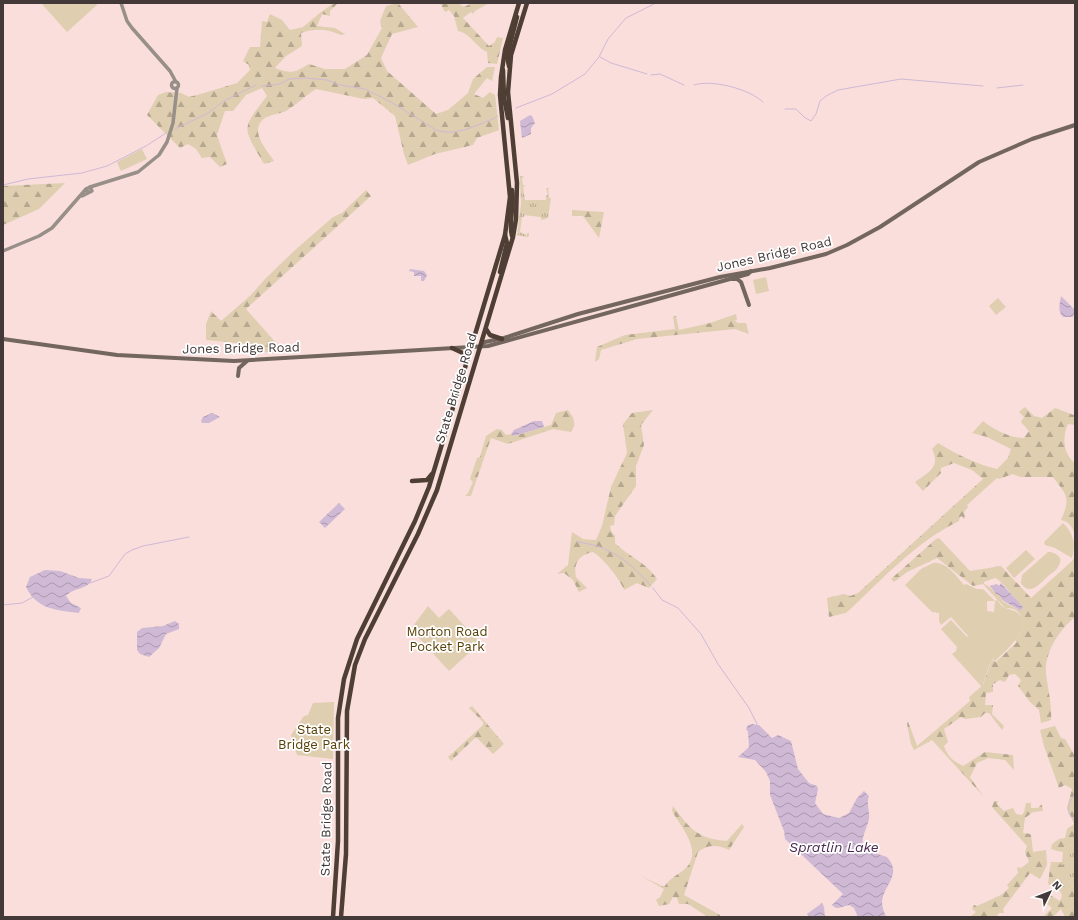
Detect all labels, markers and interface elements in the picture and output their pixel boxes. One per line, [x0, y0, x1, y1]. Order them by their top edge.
street label: Jones Bridge Road [715, 233, 833, 275]
street label: State Bridge Road [432, 331, 480, 445]
street label: Jones Bridge Road [182, 339, 300, 357]
park label: Morton Road Pocket Park [406, 624, 488, 654]
park label: State Bridge Park [278, 722, 351, 752]
street label: State Bridge Road [318, 762, 334, 876]
water label: Spratlin Lake [789, 839, 879, 855]
north arrow [1030, 872, 1070, 912]
text: N [1049, 878, 1064, 893]

